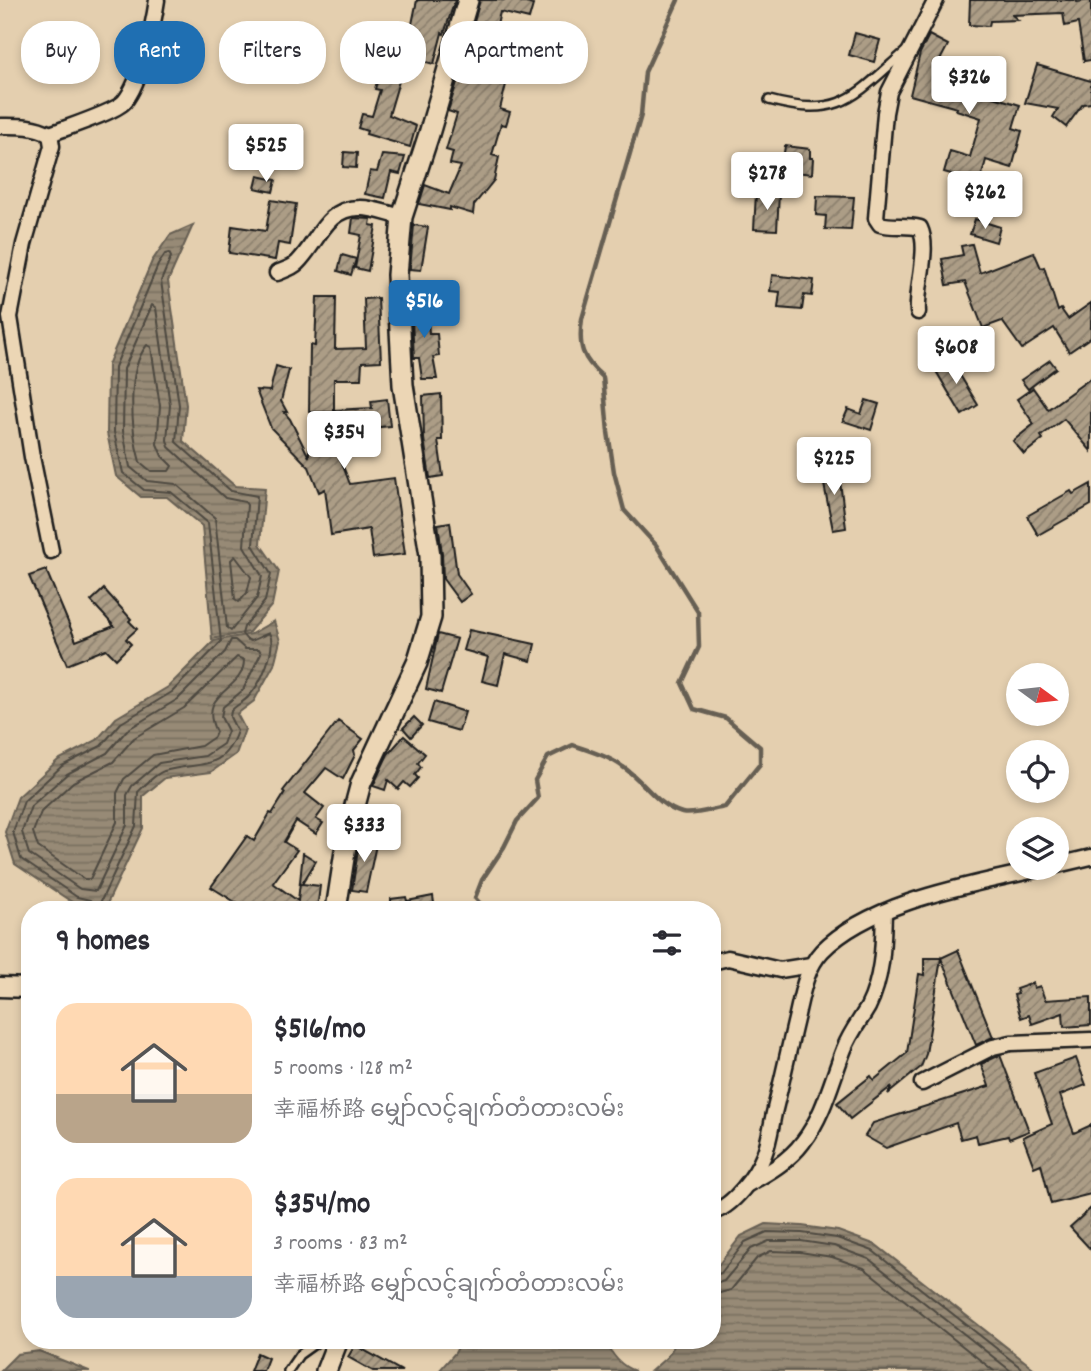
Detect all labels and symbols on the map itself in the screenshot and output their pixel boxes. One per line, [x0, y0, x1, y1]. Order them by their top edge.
pin: $326 [928, 57, 1010, 116]
pin: $525 [225, 124, 307, 184]
pin: $278 [726, 152, 808, 212]
pin: $262 [944, 172, 1026, 231]
pin: $516 [383, 280, 465, 340]
pin: $608 [915, 326, 997, 386]
pin: $354 [303, 412, 385, 471]
pin: $225 [793, 438, 875, 497]
north arrow [1006, 663, 1069, 726]
pin: $333 [323, 804, 405, 864]

